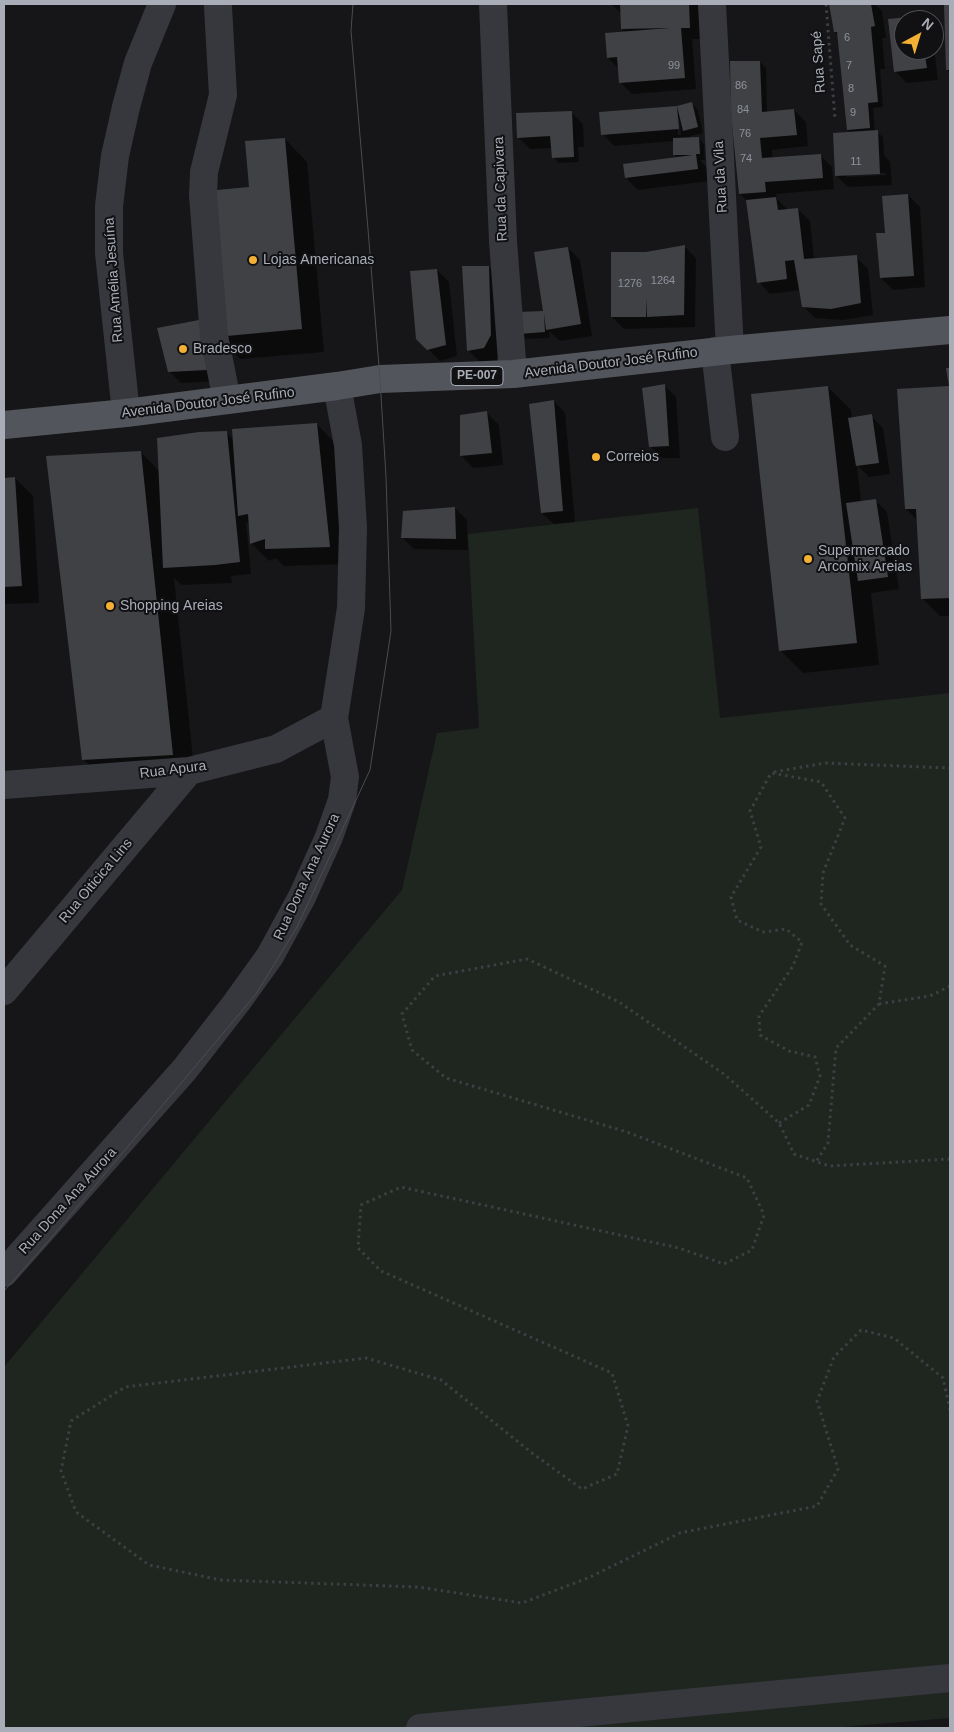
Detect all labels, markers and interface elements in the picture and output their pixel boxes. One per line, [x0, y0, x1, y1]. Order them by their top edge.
north arrow [894, 10, 944, 60]
text: N [919, 15, 937, 34]
street label: Rua Sapé [808, 30, 830, 94]
house number: 6 [844, 31, 850, 45]
house number: 99 [668, 59, 680, 73]
house number: 7 [846, 59, 852, 73]
house number: 86 [735, 79, 747, 93]
house number: 8 [848, 82, 854, 96]
house number: 84 [737, 103, 749, 117]
house number: 9 [850, 106, 856, 120]
house number: 76 [739, 127, 751, 141]
street label: Rua da Capivara [491, 136, 511, 242]
street label: Rua da Vila [711, 141, 731, 213]
house number: 74 [740, 152, 752, 166]
house number: 11 [850, 155, 862, 169]
street label: Rua Amélia Jesuína [101, 217, 127, 343]
place label: Lojas Americanas [263, 252, 374, 268]
marker: Lojas Americanas [247, 254, 259, 266]
house number: 1264 [651, 274, 675, 288]
house number: 1276 [618, 277, 642, 291]
place label: Bradesco [193, 341, 252, 357]
marker: Bradesco [177, 343, 189, 355]
street label: Avenida Doutor José Rufino [524, 344, 698, 382]
road number: PE-007 [451, 366, 503, 386]
street label: Avenida Doutor José Rufino [121, 384, 295, 422]
place label: Correios [606, 449, 659, 465]
marker: Correios [590, 451, 602, 463]
place label: Supermercado Arcomix Areias [818, 543, 912, 576]
marker: Supermercado Arcomix Areias [802, 553, 814, 565]
place label: Shopping Areias [120, 598, 223, 614]
marker: Shopping Areias [104, 600, 116, 612]
street label: Rua Apura [139, 758, 207, 782]
street label: Rua Dona Ana Aurora [270, 811, 344, 943]
street label: Rua Oiticica Lins [56, 835, 136, 927]
street label: Rua Dona Ana Aurora [16, 1144, 120, 1258]

